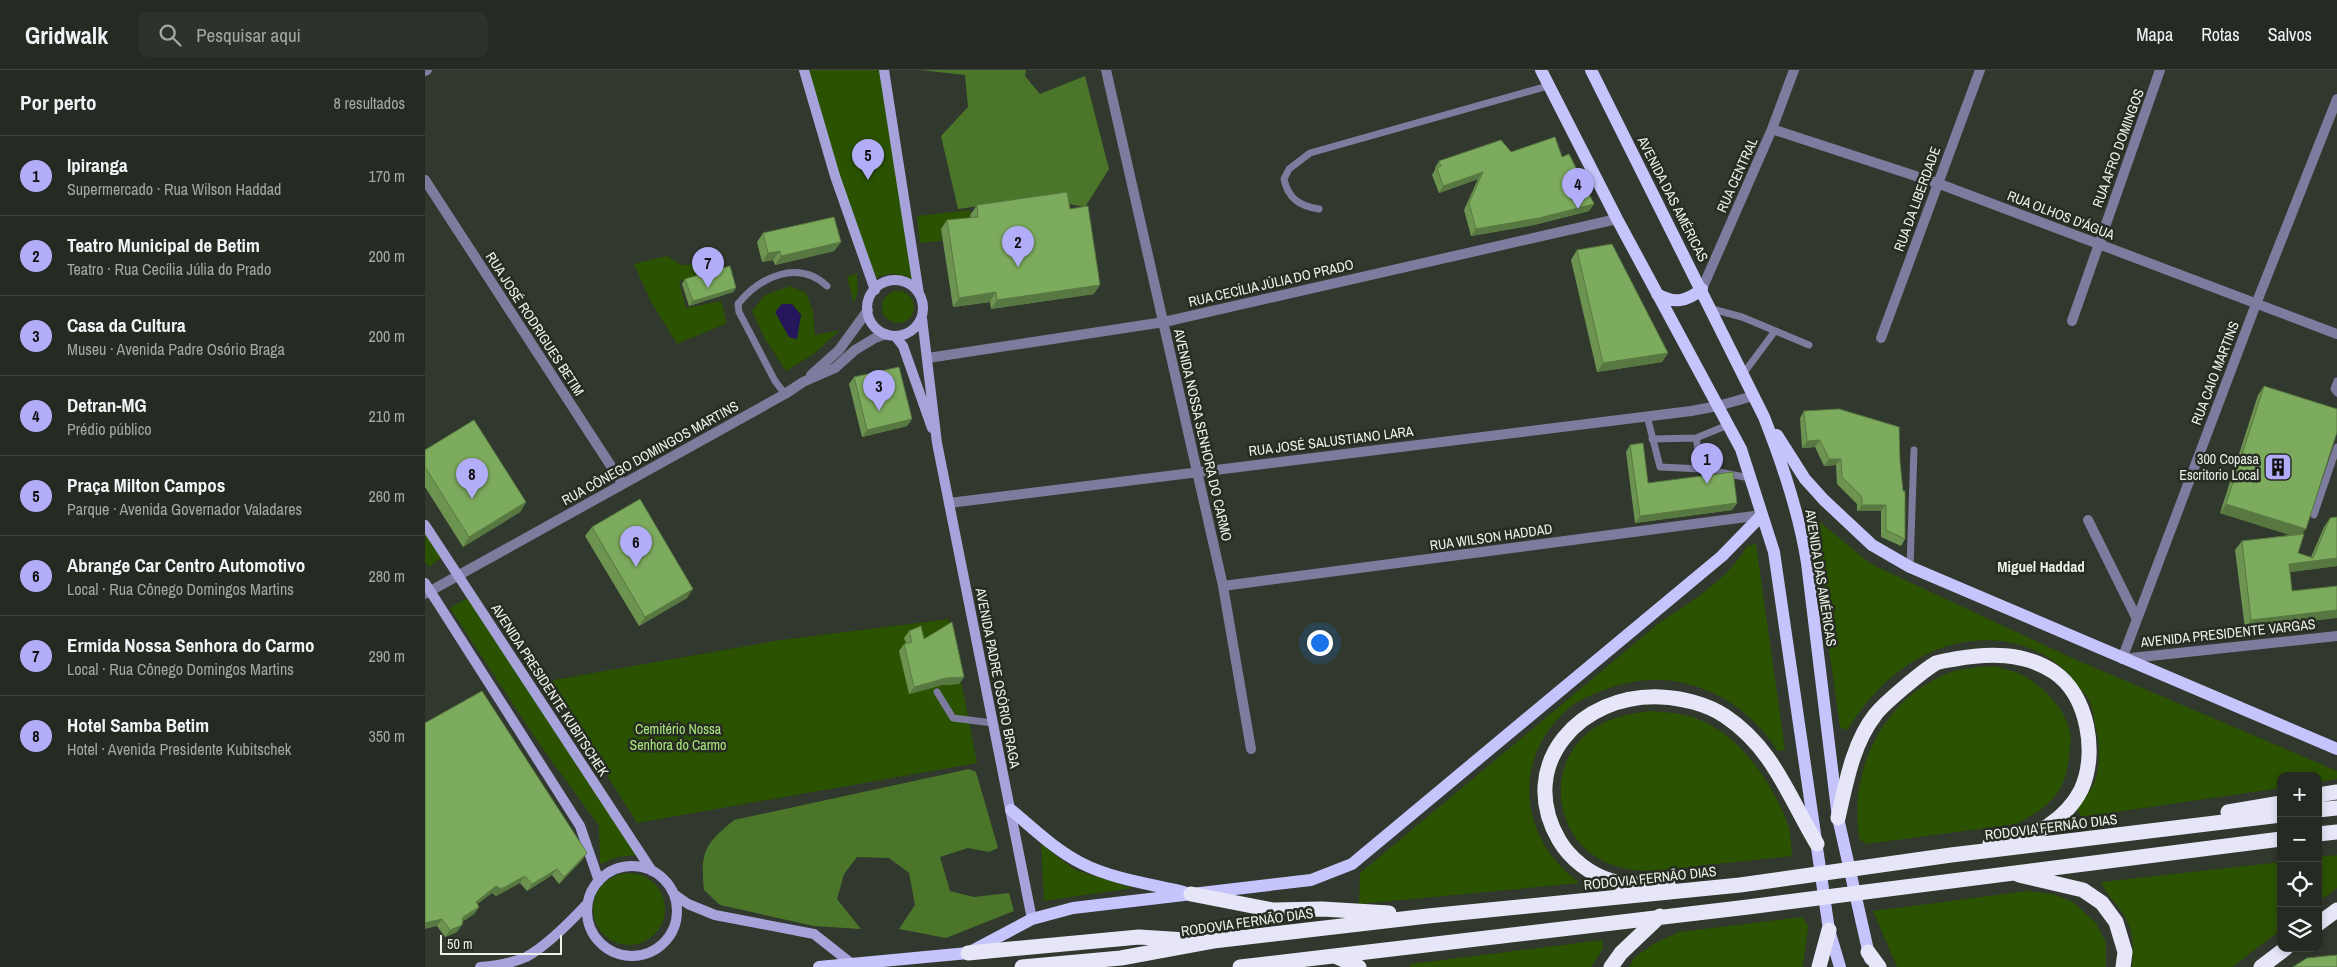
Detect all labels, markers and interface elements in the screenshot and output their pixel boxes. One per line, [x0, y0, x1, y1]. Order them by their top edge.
search box [138, 12, 488, 57]
text: Gridwalk [25, 19, 108, 51]
icon: search [156, 21, 184, 49]
text: Pesquisar aqui [196, 22, 301, 48]
text: Mapa [2136, 22, 2173, 47]
text: Rotas [2201, 22, 2240, 47]
text: Salvos [2268, 22, 2312, 47]
street label: RUA AFRO DOMINGOS [2088, 86, 2148, 210]
text: Por perto [20, 88, 97, 117]
text: 8 resultados [334, 92, 405, 114]
street label: AVENIDA DAS AMÉRICAS [1633, 132, 1713, 265]
street label: RUA CENTRAL [1712, 134, 1762, 215]
pin: 5 [852, 139, 884, 180]
street label: RUA DA LIBERDADE [1890, 144, 1944, 254]
text: Ipiranga [67, 152, 128, 178]
text: 1 [32, 165, 40, 187]
text: 170 m [369, 165, 405, 187]
pin: 4 [1562, 168, 1594, 209]
text: Supermercado · Rua Wilson Haddad [67, 178, 281, 200]
street label: RUA OLHOS D'ÁGUA [2005, 186, 2117, 244]
pin: 2 [1002, 226, 1034, 267]
text: Teatro Municipal de Betim [67, 232, 260, 258]
text: 2 [32, 245, 40, 267]
text: 200 m [369, 245, 405, 267]
pin: 7 [692, 247, 724, 288]
street label: RUA JOSÉ RODRIGUES BETIM [482, 249, 588, 399]
street label: RUA CECÍLIA JÚLIA DO PRADO [1187, 255, 1355, 311]
text: Teatro · Rua Cecília Júlia do Prado [67, 258, 271, 280]
text: Casa da Cultura [67, 312, 186, 338]
street label: RUA CAIO MARTINS [2187, 318, 2243, 427]
text: 3 [32, 325, 40, 347]
text: 200 m [369, 325, 405, 347]
street label: AVENIDA NOSSA SENHORA DO CARMO [1170, 326, 1236, 543]
text: Museu · Avenida Padre Osório Braga [67, 338, 285, 360]
pin: 3 [863, 370, 895, 411]
text: Detran-MG [67, 392, 147, 418]
street label: RUA CÔNEGO DOMINGOS MARTINS [558, 397, 742, 509]
text: 4 [32, 405, 40, 427]
text: 210 m [369, 405, 405, 427]
text: Prédio público [67, 418, 152, 440]
street label: RUA JOSÉ SALUSTIANO LARA [1248, 422, 1415, 460]
pin: 1 [1691, 443, 1723, 484]
place label: 300 Copasa Escritorio Local [2179, 450, 2260, 484]
building icon: 300 Copasa Escritorio Local [2263, 452, 2293, 482]
pin: 8 [456, 458, 488, 499]
text: Praça Milton Campos [67, 472, 225, 498]
text: 5 [32, 485, 40, 507]
text: 260 m [369, 485, 405, 507]
text: Parque · Avenida Governador Valadares [67, 498, 302, 520]
street label: AVENIDA DAS AMÉRICAS [1801, 507, 1841, 648]
street label: RUA WILSON HADDAD [1428, 519, 1554, 555]
pin: 6 [620, 526, 652, 567]
text: Abrange Car Centro Automotivo [67, 552, 305, 578]
district label: Miguel Haddad [1997, 556, 2085, 577]
text: 6 [32, 565, 40, 587]
text: 280 m [369, 565, 405, 587]
text: Local · Rua Cônego Domingos Martins [67, 578, 294, 600]
street label: AVENIDA PADRE OSÓRIO BRAGA [971, 585, 1024, 770]
street label: AVENIDA PRESIDENTE KUBITSCHEK [487, 600, 613, 780]
street label: AVENIDA PRESIDENTE VARGAS [2139, 615, 2317, 651]
your location [1307, 630, 1333, 656]
text: Ermida Nossa Senhora do Carmo [67, 632, 315, 658]
text: 7 [32, 645, 40, 667]
text: 290 m [369, 645, 405, 667]
text: Local · Rua Cônego Domingos Martins [67, 658, 294, 680]
text: Hotel Samba Betim [67, 712, 209, 738]
park label: Cemitério Nossa Senhora do Carmo [630, 720, 727, 754]
text: 8 [32, 725, 40, 747]
text: 350 m [369, 725, 405, 747]
text: Hotel · Avenida Presidente Kubitschek [67, 738, 291, 760]
map controls [2277, 772, 2322, 952]
button: + [2277, 772, 2322, 817]
street label: RODOVIA FERNÃO DIAS [1984, 810, 2119, 844]
button: − [2277, 817, 2322, 862]
street label: RODOVIA FERNÃO DIAS [1583, 862, 1718, 894]
button: locate [2277, 862, 2322, 907]
street label: RODOVIA FERNÃO DIAS [1180, 904, 1315, 940]
button: layers [2277, 907, 2322, 952]
scale bar [440, 932, 563, 955]
text: 50 m [447, 935, 473, 953]

